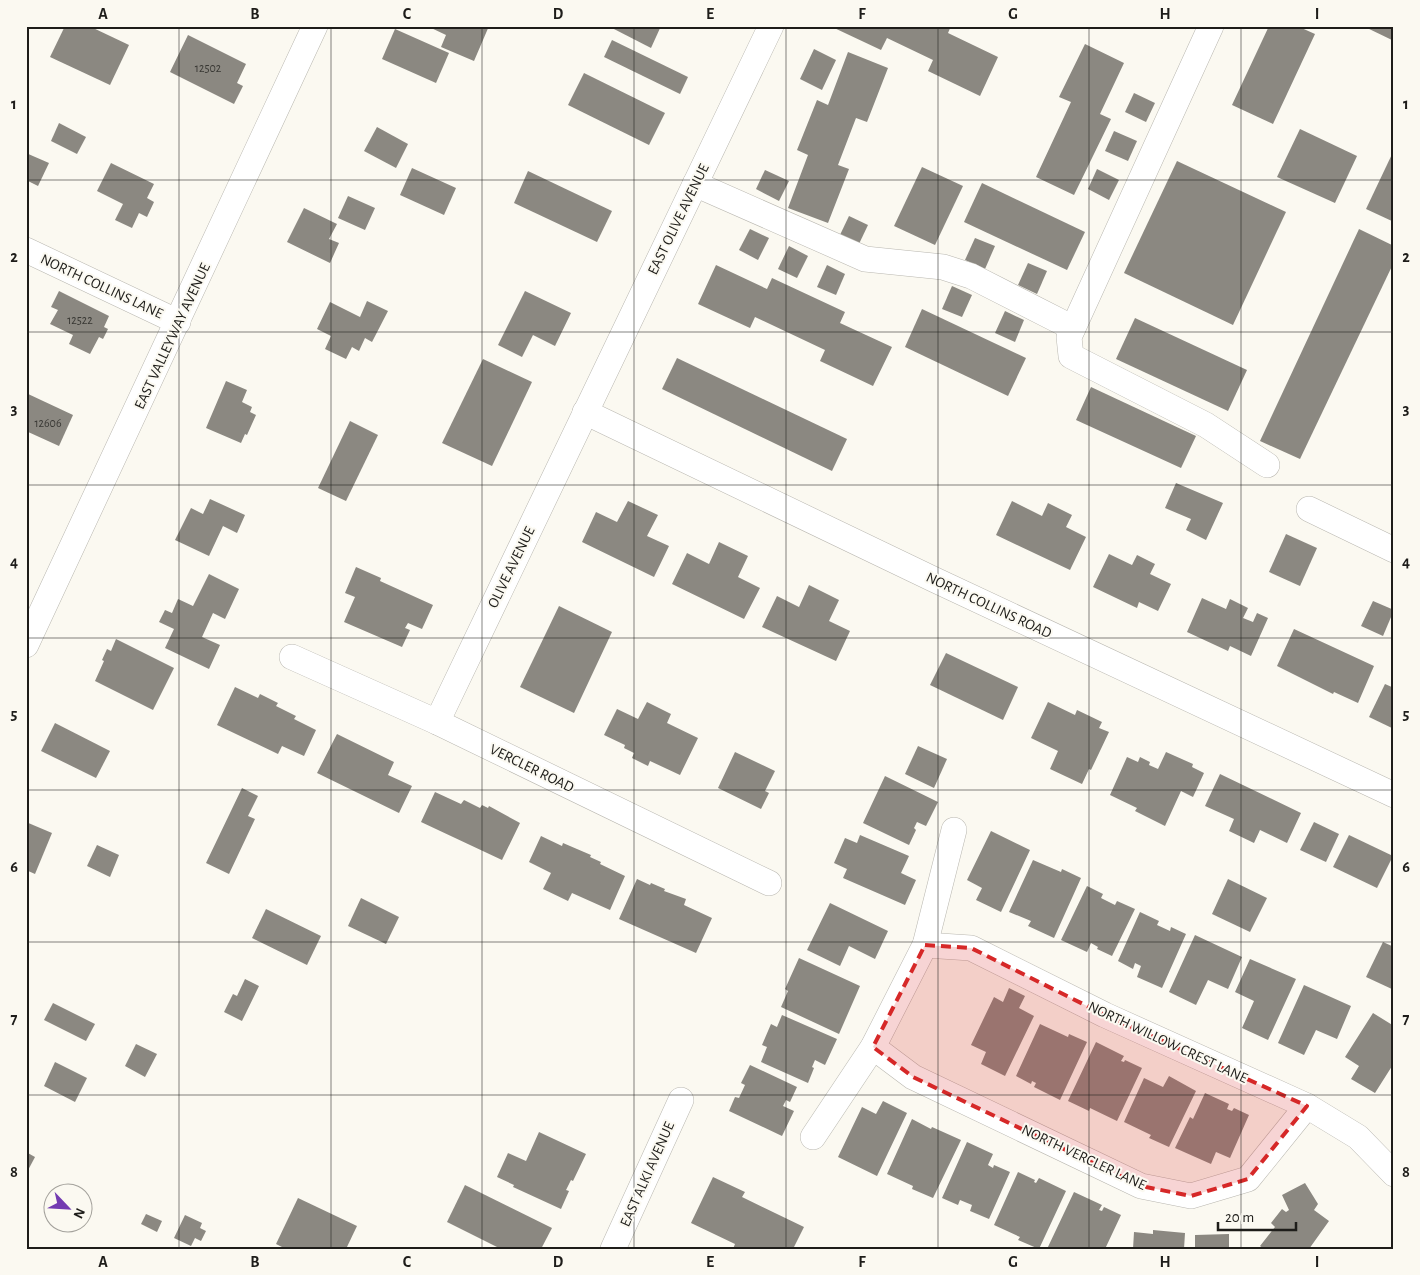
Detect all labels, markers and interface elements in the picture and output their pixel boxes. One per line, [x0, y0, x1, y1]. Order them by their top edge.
text: A [98, 6, 108, 22]
text: B [250, 6, 260, 22]
text: C [403, 6, 412, 22]
text: D [553, 6, 564, 22]
text: E [706, 6, 714, 22]
text: F [858, 6, 866, 22]
text: G [1008, 6, 1018, 22]
text: H [1159, 6, 1171, 22]
text: I [1315, 6, 1319, 22]
house number: 12502 [195, 62, 222, 74]
text: 1 [11, 96, 17, 112]
text: 1 [1403, 96, 1409, 112]
street label: EAST OLIVE AVENUE [645, 161, 712, 277]
text: 2 [10, 249, 18, 265]
text: 2 [1402, 249, 1410, 265]
street label: NORTH COLLINS LANE [38, 251, 165, 321]
street label: EAST VALLEYWAY AVENUE [132, 261, 213, 412]
house number: 12522 [67, 314, 93, 326]
text: 3 [11, 401, 18, 417]
text: 3 [1403, 401, 1410, 417]
house number: 12606 [34, 417, 62, 429]
street label: OLIVE AVENUE [485, 524, 538, 610]
text: 4 [10, 554, 18, 570]
text: 4 [1402, 554, 1410, 570]
street label: NORTH COLLINS ROAD [924, 570, 1054, 641]
text: 5 [11, 706, 18, 722]
text: 5 [1403, 706, 1410, 722]
street label: VERCLER ROAD [487, 742, 577, 795]
text: 6 [10, 859, 18, 875]
text: 6 [1402, 859, 1410, 875]
street label: NORTH WILLOW CREST LANE [1086, 999, 1250, 1086]
text: 7 [11, 1011, 18, 1027]
text: 7 [1403, 1011, 1410, 1027]
street label: EAST ALKI AVENUE [618, 1120, 677, 1229]
street label: NORTH VERCLER LANE [1019, 1122, 1148, 1193]
text: 8 [10, 1164, 18, 1180]
text: 8 [1402, 1164, 1410, 1180]
north arrow [42, 1182, 92, 1232]
scale bar [1218, 1200, 1295, 1232]
text: N [70, 1206, 87, 1220]
text: 20 m [1225, 1210, 1254, 1225]
text: A [98, 1254, 108, 1270]
text: B [250, 1254, 260, 1270]
text: C [403, 1254, 412, 1270]
text: D [553, 1254, 564, 1270]
text: E [706, 1254, 714, 1270]
text: F [858, 1254, 866, 1270]
text: G [1008, 1254, 1018, 1270]
text: H [1159, 1254, 1171, 1270]
text: I [1315, 1254, 1319, 1270]

